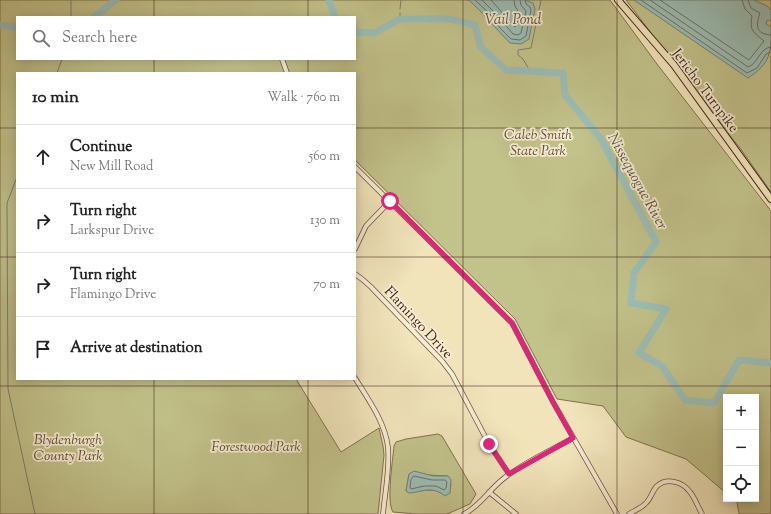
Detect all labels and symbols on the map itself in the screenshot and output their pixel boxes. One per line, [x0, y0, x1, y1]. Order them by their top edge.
water label: Vail Pond [484, 10, 542, 31]
street label: Jericho Turnpike [666, 44, 743, 137]
park label: Caleb Smith State Park [504, 126, 572, 162]
water label: Nissequogue River [601, 130, 672, 234]
route start [381, 192, 399, 210]
street label: Flamingo Drive [379, 283, 457, 364]
park label: Blydenburgh County Park [33, 431, 103, 467]
route end [480, 435, 498, 453]
park label: Forestwood Park [211, 438, 301, 458]

